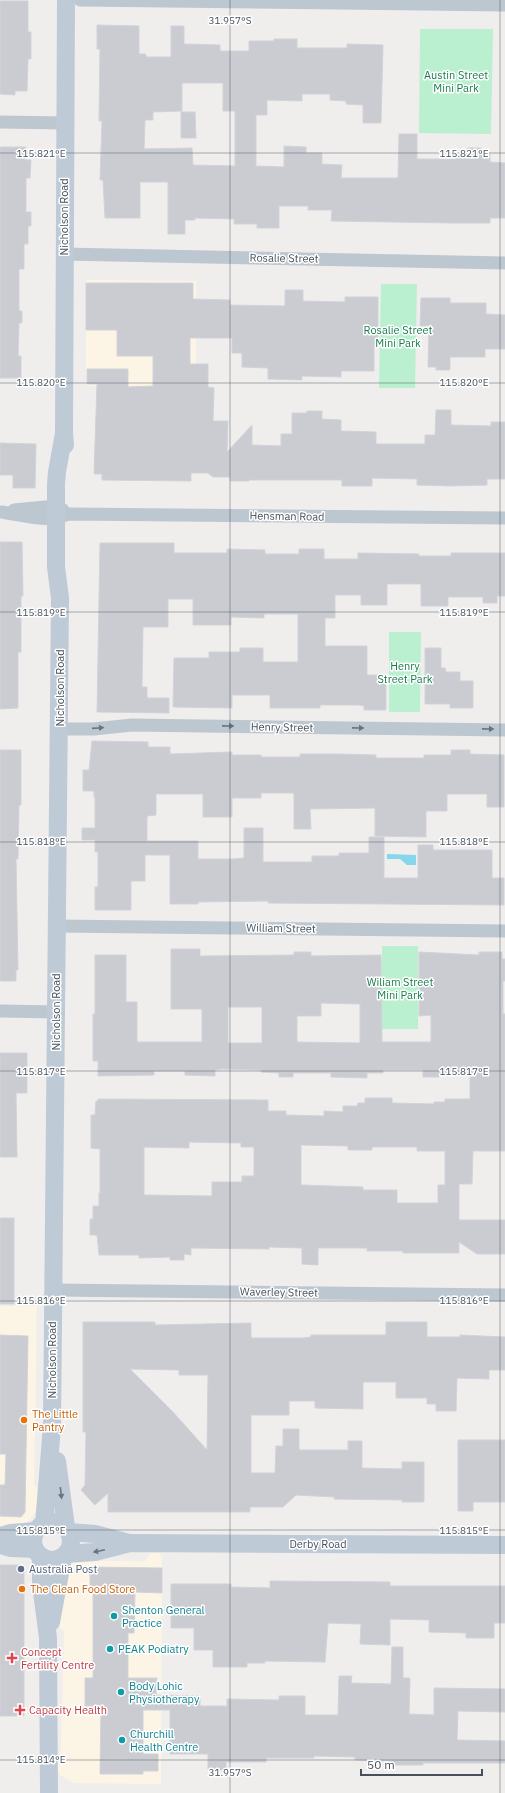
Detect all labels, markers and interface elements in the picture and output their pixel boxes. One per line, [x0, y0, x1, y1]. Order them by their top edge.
text: 31.957°S [208, 14, 252, 27]
park label: Austin Street Mini Park [424, 68, 488, 95]
text: 115.821°E [16, 147, 66, 160]
text: 115.821°E [439, 147, 489, 160]
street label: Nicholson Road [57, 178, 71, 256]
street label: Rosalie Street [249, 250, 319, 266]
park label: Rosalie Street Mini Park [364, 323, 433, 350]
text: 115.820°E [16, 376, 66, 389]
text: 115.820°E [439, 376, 489, 389]
street label: Hensman Road [249, 508, 325, 524]
text: 115.819°E [16, 606, 66, 619]
text: 115.819°E [439, 606, 489, 619]
street label: Nicholson Road [53, 649, 67, 727]
park label: Henry Street Park [377, 659, 433, 686]
street label: Henry Street [251, 719, 313, 735]
one-way arrow [222, 723, 234, 730]
one-way arrow [92, 725, 104, 732]
one-way arrow [352, 725, 365, 731]
one-way arrow [482, 726, 495, 732]
text: 115.818°E [16, 835, 66, 848]
text: 115.818°E [439, 835, 489, 848]
street label: William Street [246, 920, 316, 936]
street label: Nicholson Road [49, 973, 63, 1051]
park label: Wiliam Street Mini Park [367, 975, 433, 1002]
text: 115.817°E [16, 1065, 66, 1078]
text: 115.817°E [439, 1065, 489, 1078]
street label: Waverley Street [240, 1284, 318, 1300]
text: 115.816°E [16, 1294, 66, 1307]
text: 115.816°E [439, 1294, 489, 1307]
street label: Nicholson Road [45, 1321, 59, 1399]
place label: The Little Pantry [32, 1407, 78, 1434]
marker: The Little Pantry [19, 1415, 29, 1425]
one-way arrow [58, 1487, 64, 1499]
text: 115.815°E [16, 1524, 66, 1537]
text: 115.815°E [439, 1524, 489, 1537]
street label: Derby Road [289, 1537, 347, 1551]
one-way arrow [92, 1548, 105, 1554]
place label: Australia Post [29, 1562, 97, 1576]
marker: Australia Post [16, 1564, 26, 1574]
place label: The Clean Food Store [30, 1582, 135, 1596]
marker: The Clean Food Store [17, 1584, 27, 1594]
place label: Shenton General Practice [122, 1603, 205, 1630]
marker: Shenton General Practice [109, 1611, 119, 1621]
place label: PEAK Podiatry [118, 1642, 189, 1656]
marker: PEAK Podiatry [105, 1644, 115, 1654]
place label: Concept Fertility Centre [21, 1645, 94, 1672]
marker: Concept Fertility Centre [6, 1652, 18, 1664]
place label: Body Lohic Physiotherapy [129, 1679, 200, 1706]
marker: Body Lohic Physiotherapy [116, 1687, 126, 1697]
place label: Capacity Health [29, 1703, 107, 1717]
marker: Capacity Health [14, 1704, 26, 1716]
place label: Churchill Health Centre [130, 1727, 198, 1754]
marker: Churchill Health Centre [117, 1735, 127, 1745]
scale bar [361, 1751, 482, 1777]
text: 115.814°E [16, 1753, 66, 1766]
text: 50 m [367, 1757, 395, 1772]
text: 31.957°S [208, 1766, 252, 1779]

